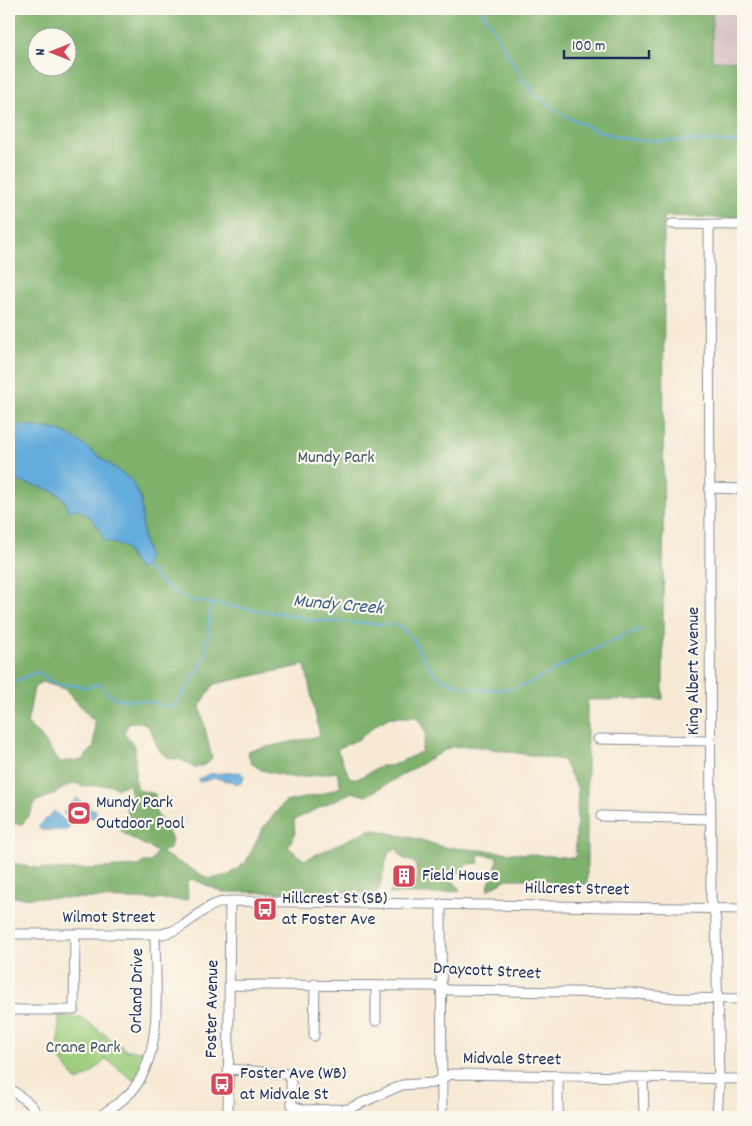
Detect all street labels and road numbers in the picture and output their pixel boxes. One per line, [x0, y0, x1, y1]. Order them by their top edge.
street label: King Albert Avenue [682, 607, 707, 735]
street label: Hillcrest Street [524, 877, 630, 903]
street label: Wilmot Street [63, 906, 156, 931]
street label: Orland Drive [125, 948, 151, 1034]
street label: Draycott Street [432, 957, 542, 987]
street label: Foster Avenue [200, 960, 226, 1058]
street label: Midvale Street [463, 1047, 562, 1073]

